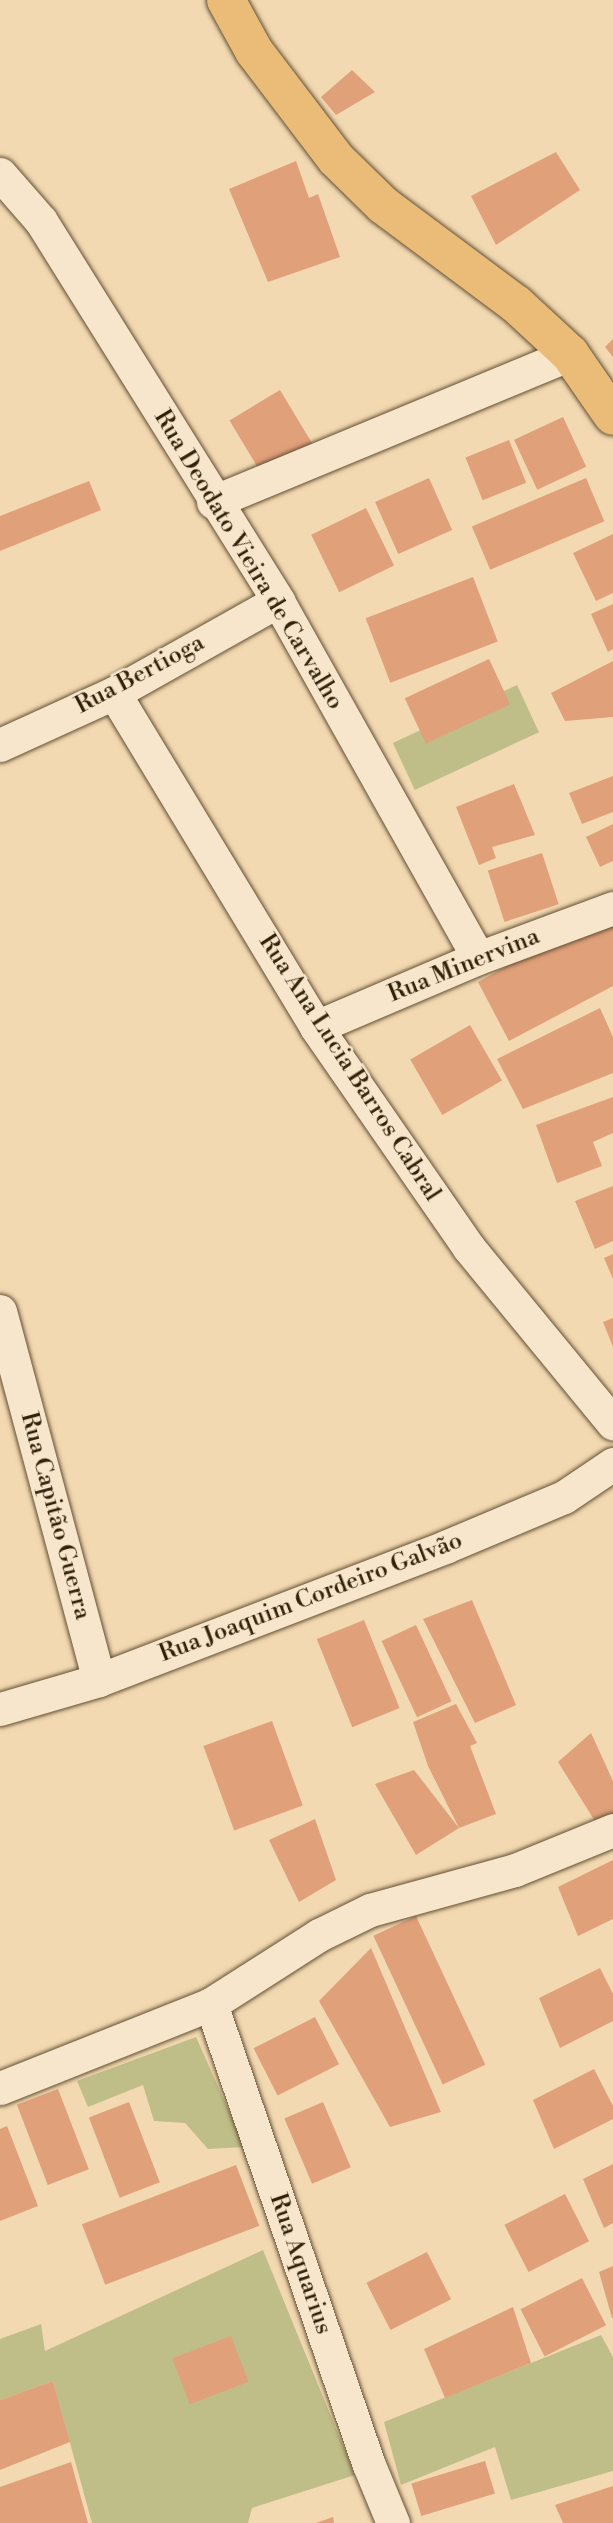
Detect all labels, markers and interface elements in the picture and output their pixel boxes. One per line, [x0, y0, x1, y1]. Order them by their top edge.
street label: Rua Deodato Vieira de Carvalho [147, 405, 349, 715]
street label: Rua Bertioga [71, 629, 209, 721]
street label: Rua Minervina [384, 923, 544, 1009]
street label: Rua Ana Lucia Barros Cabral [252, 929, 446, 1207]
street label: Rua Capitão Guerra [13, 1409, 97, 1623]
street label: Rua Joaquim Cordeiro Galvão [155, 1527, 467, 1669]
street label: Rua Aquarius [262, 2190, 338, 2338]

